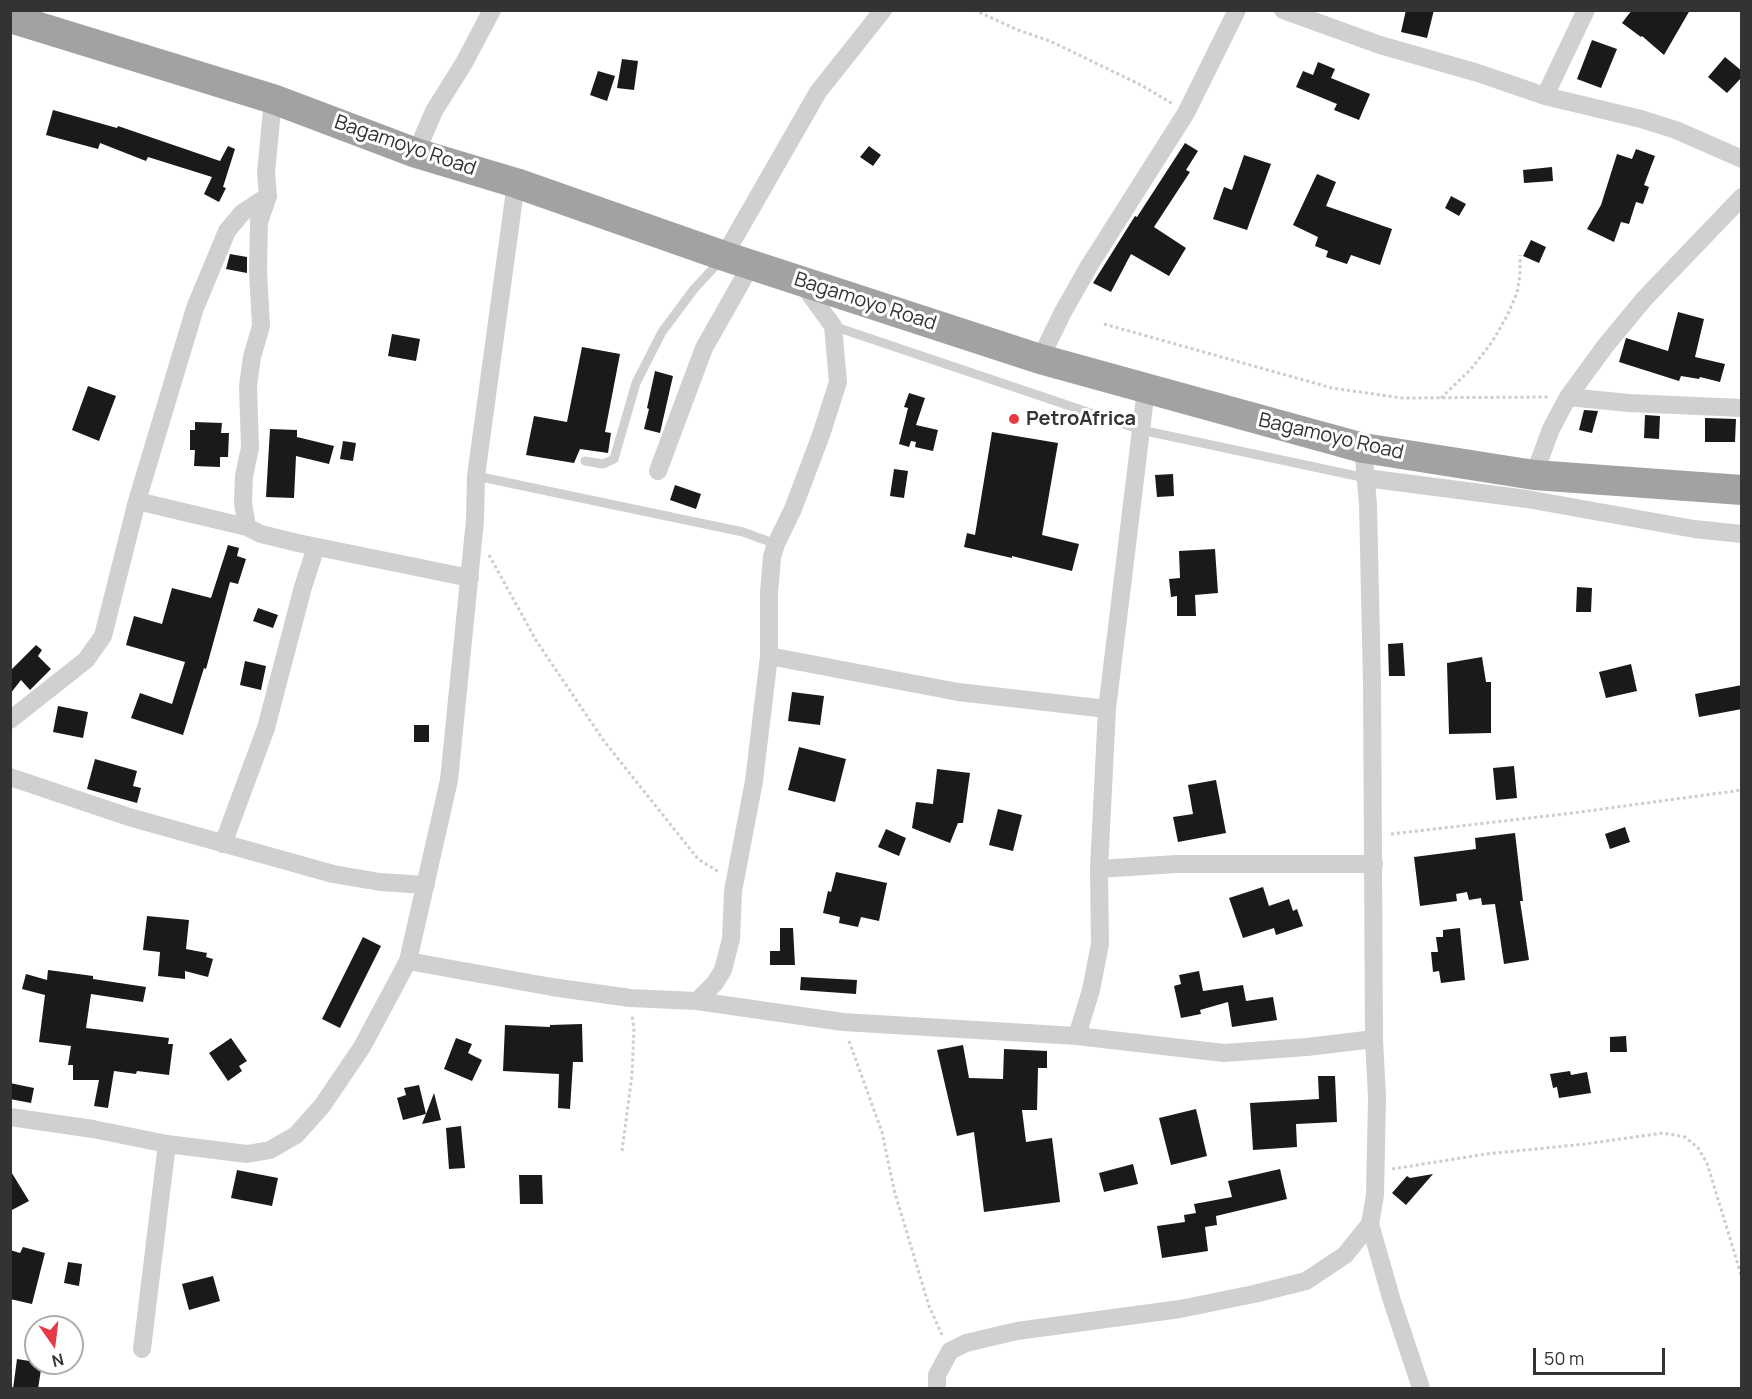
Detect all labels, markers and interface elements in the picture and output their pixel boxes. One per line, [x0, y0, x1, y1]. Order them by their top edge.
street label: Bagamoyo Road [331, 111, 479, 181]
street label: Bagamoyo Road [791, 268, 939, 336]
place label: PetroAfrica [1026, 407, 1136, 431]
street label: Bagamoyo Road [1256, 409, 1406, 465]
marker: PetroAfrica [1007, 412, 1021, 426]
north arrow [24, 1315, 84, 1375]
scale bar [1536, 1336, 1668, 1374]
text: 50 m [1544, 1346, 1584, 1370]
text: N [50, 1348, 66, 1373]

